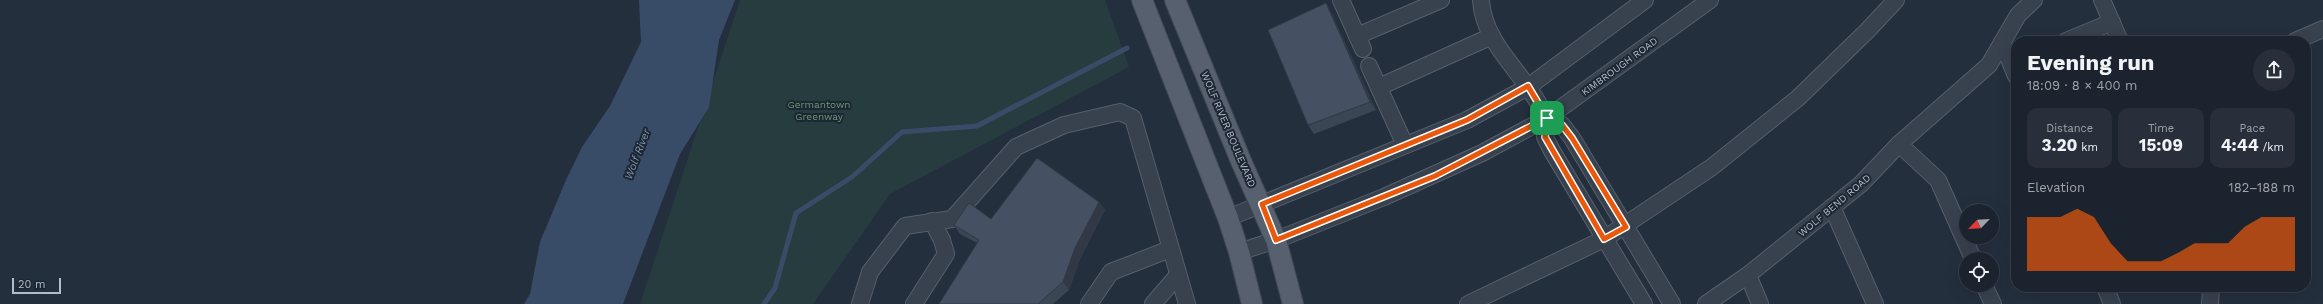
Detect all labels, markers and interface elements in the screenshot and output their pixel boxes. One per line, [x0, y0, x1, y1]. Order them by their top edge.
street label: KIMBROUGH ROAD [1579, 35, 1659, 98]
button: share [2253, 49, 2295, 91]
text: Evening run [2027, 50, 2155, 75]
street label: WOLF RIVER BOULEVARD [1199, 70, 1258, 189]
text: 18:09 · 8 × 400 m [2027, 78, 2138, 93]
park label: Germantown Greenway [788, 99, 850, 122]
pin [1530, 101, 1564, 135]
icon: arrive [1536, 107, 1558, 129]
text: Distance [2046, 122, 2093, 135]
text: Time [2148, 122, 2174, 135]
text: Pace [2240, 122, 2265, 135]
water label: Wolf River [622, 126, 653, 181]
text: 3.20 [2041, 135, 2077, 155]
text: 15:09 [2139, 135, 2183, 155]
text: 4:44 [2221, 135, 2259, 155]
text: km [2077, 141, 2098, 154]
text: /km [2259, 141, 2284, 154]
street label: WOLF BEND ROAD [1796, 172, 1873, 239]
text: Elevation [2027, 180, 2085, 195]
text: 182–188 m [2229, 180, 2295, 195]
north arrow [1959, 204, 1999, 244]
map controls [1959, 204, 1999, 292]
button: locate [1959, 252, 1999, 292]
scale bar [12, 276, 61, 295]
text: 20 m [18, 278, 46, 291]

